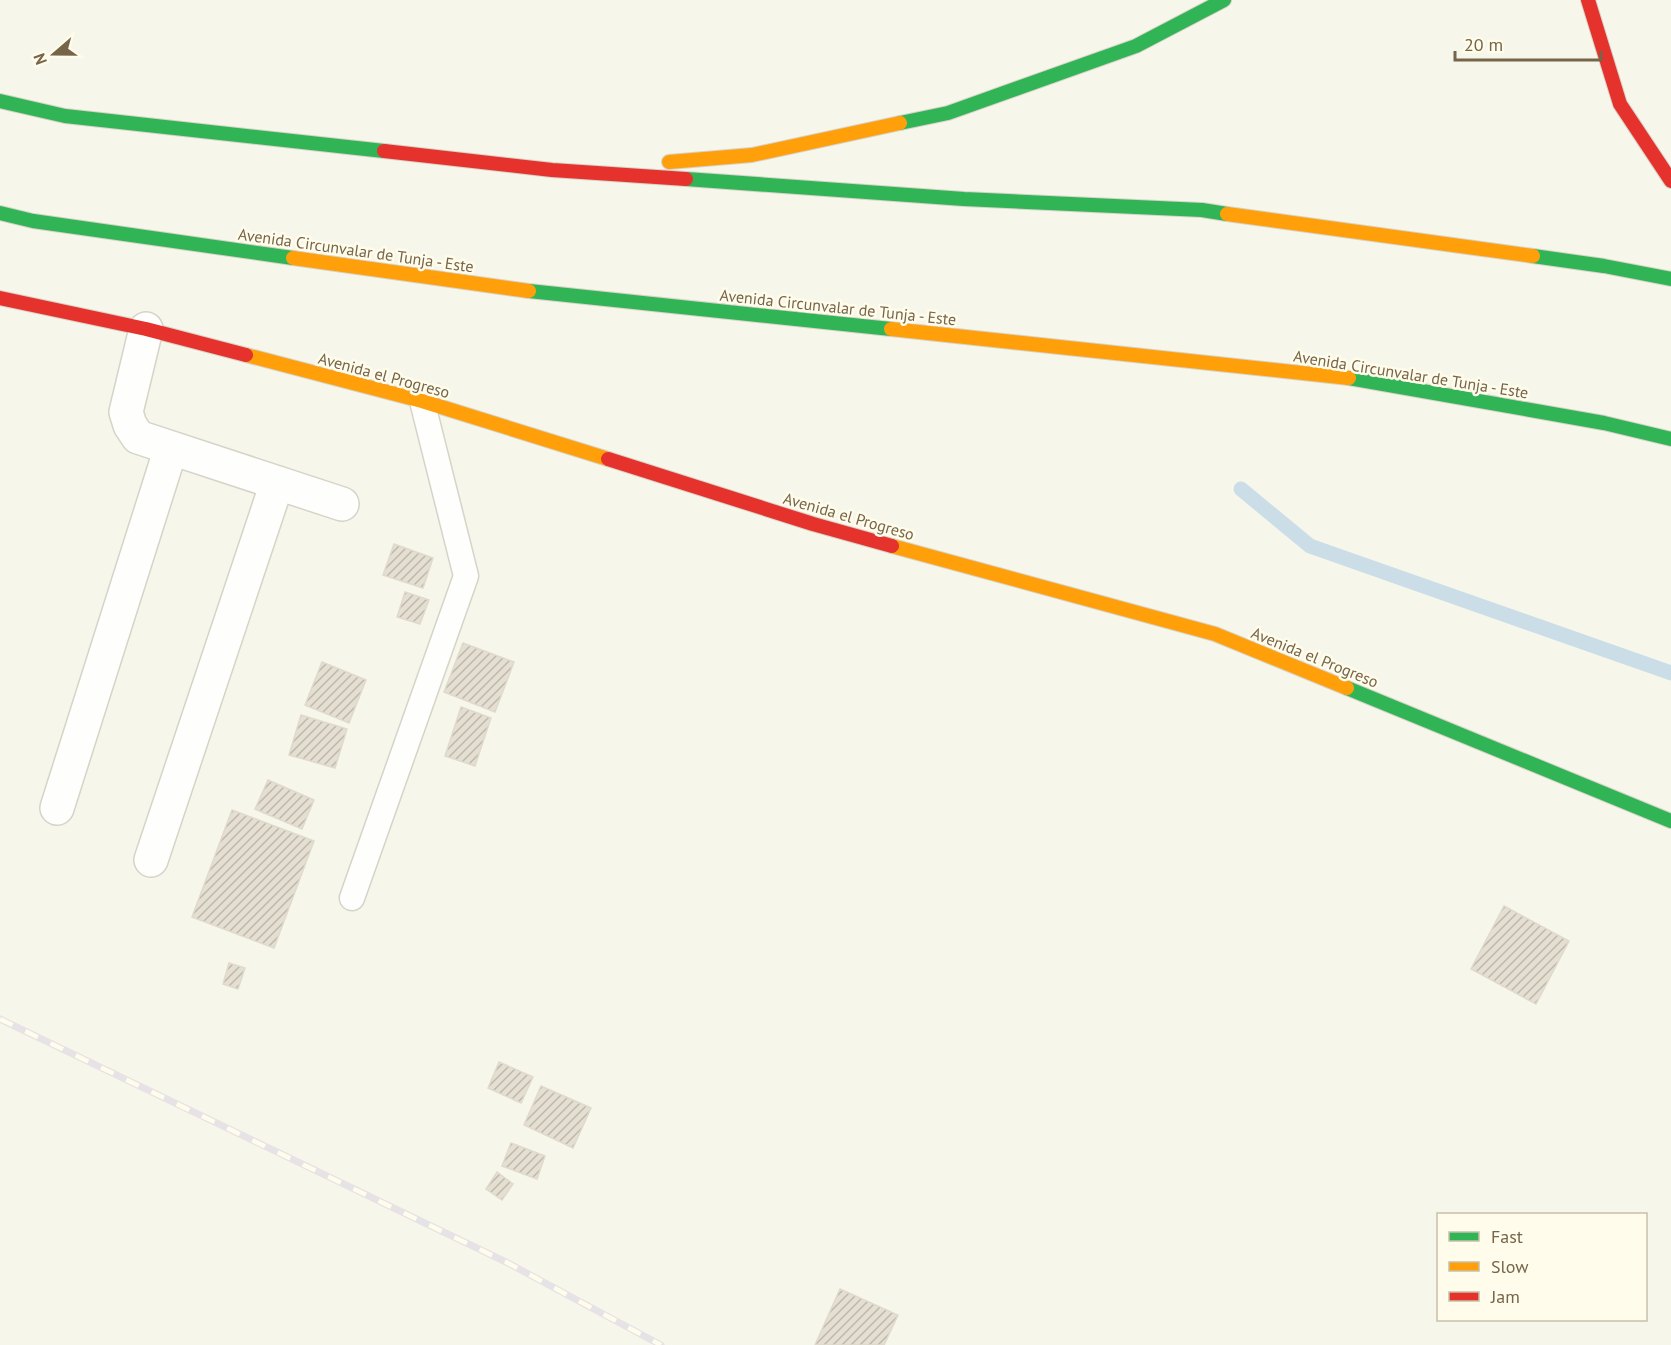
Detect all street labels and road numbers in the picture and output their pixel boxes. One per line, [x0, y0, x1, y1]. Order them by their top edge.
street label: Avenida Circunvalar de Tunja - Este [237, 224, 475, 276]
street label: Avenida Circunvalar de Tunja - Este [719, 285, 957, 329]
street label: Avenida Circunvalar de Tunja - Este [1292, 346, 1530, 402]
street label: Avenida el Progreso [316, 348, 452, 402]
street label: Avenida el Progreso [781, 488, 917, 544]
street label: Avenida el Progreso [1249, 622, 1381, 692]

